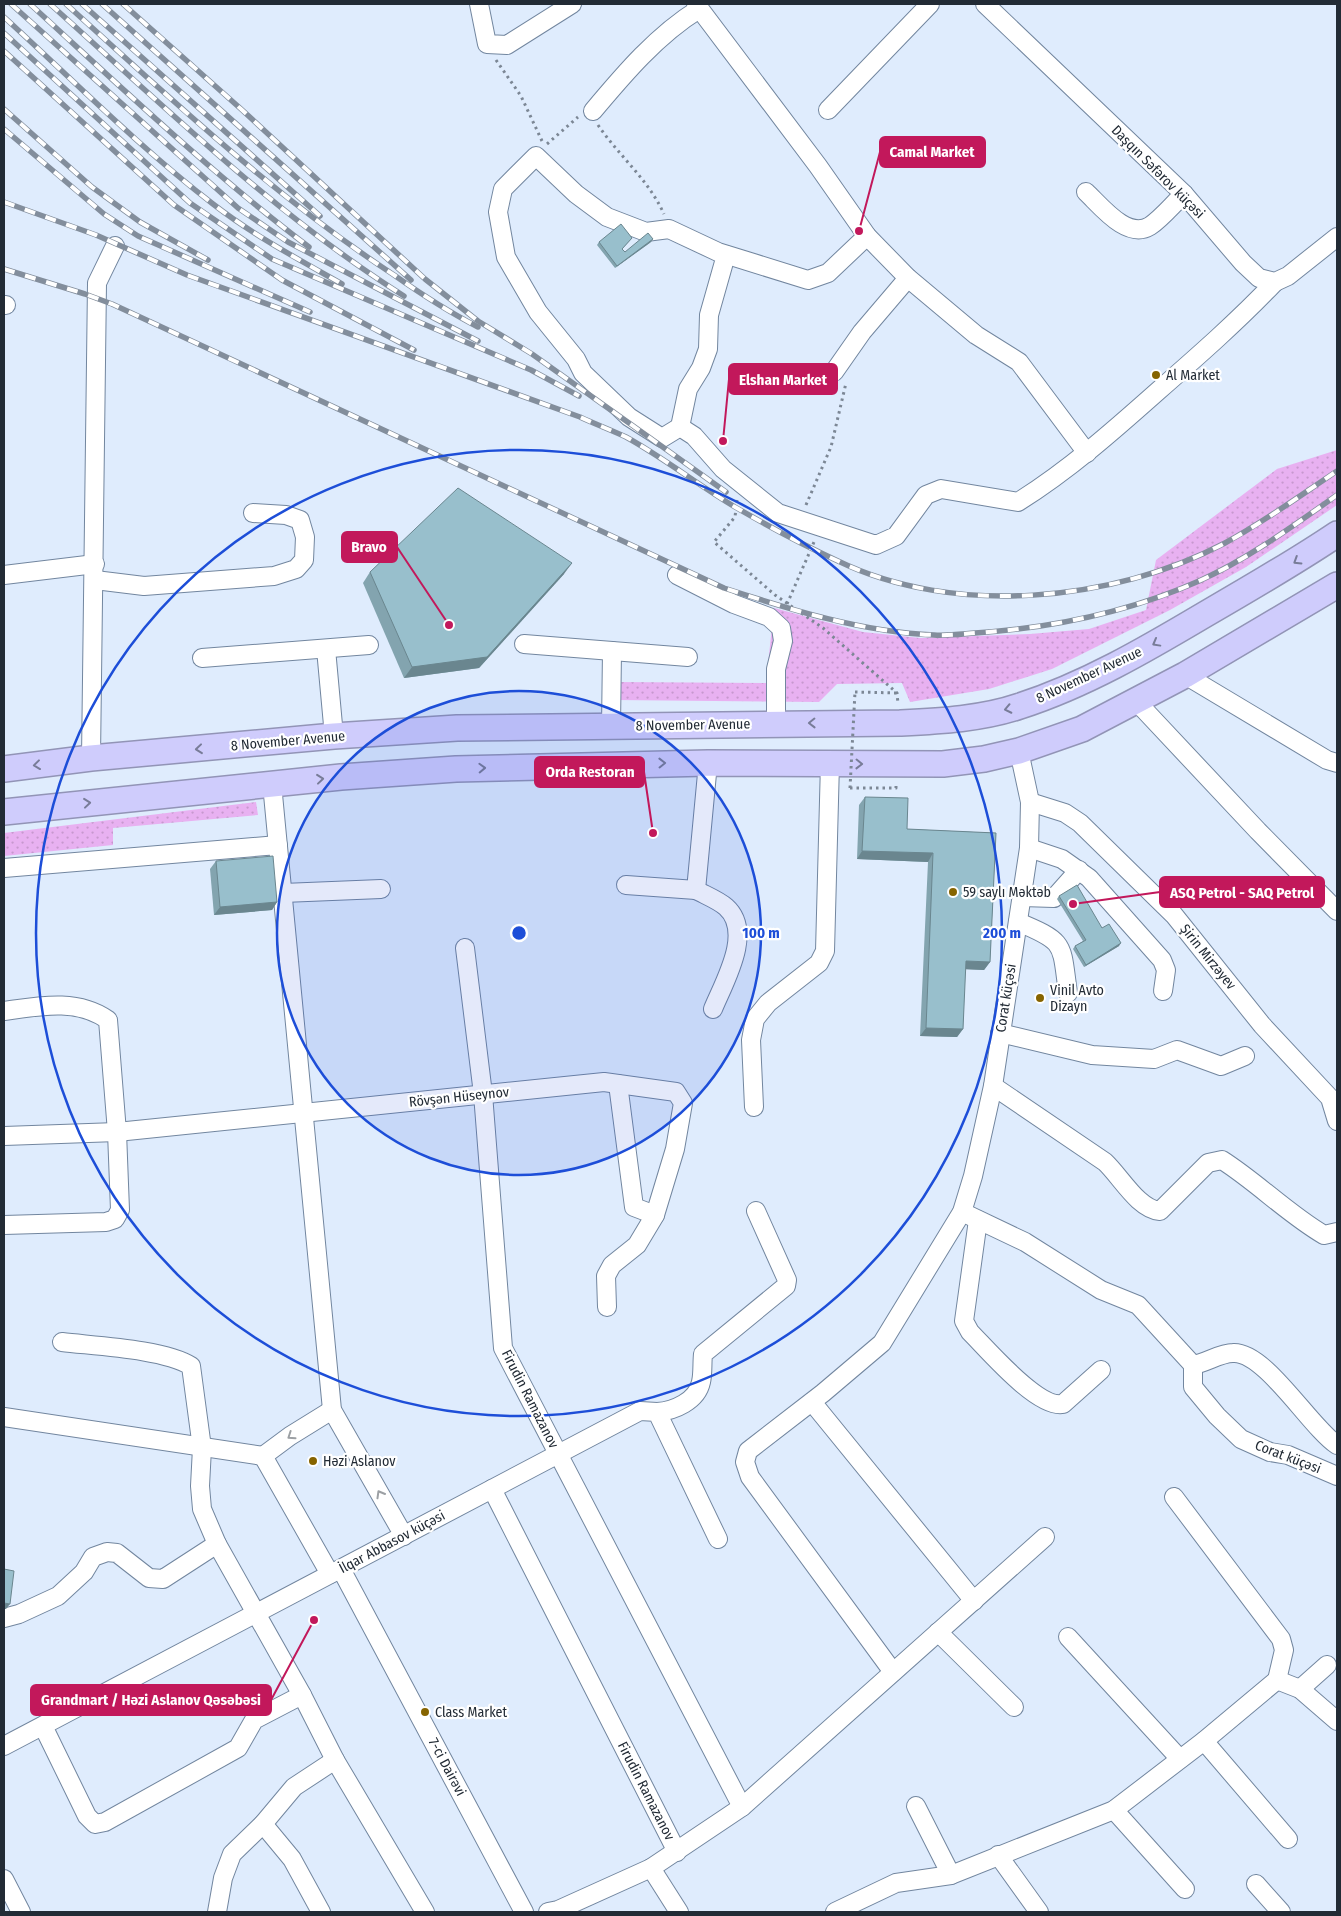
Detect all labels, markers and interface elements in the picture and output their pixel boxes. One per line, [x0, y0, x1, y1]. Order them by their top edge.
street label: Daşqın Səfərov küçəsi [1108, 122, 1208, 222]
callout: Camal Market [880, 137, 985, 167]
text: Camal Market [889, 143, 975, 161]
callout: Elshan Market [729, 364, 837, 394]
place label: Al Market [1166, 367, 1220, 384]
marker: Al Market [1150, 369, 1162, 381]
text: Elshan Market [739, 371, 828, 389]
callout: Bravo [342, 532, 397, 562]
text: Bravo [351, 538, 387, 556]
one-way arrow [1293, 554, 1302, 564]
one-way arrow [1153, 637, 1162, 647]
street label: 8 November Avenue [1033, 643, 1145, 707]
one-way arrow [1004, 703, 1013, 714]
street label: 8 November Avenue [636, 716, 751, 734]
one-way arrow [808, 718, 816, 729]
street label: 8 November Avenue [230, 728, 346, 754]
one-way arrow [194, 743, 202, 754]
callout: Orda Restoran [535, 757, 644, 787]
one-way arrow [658, 758, 666, 769]
one-way arrow [32, 759, 40, 770]
one-way arrow [856, 759, 864, 769]
one-way arrow [478, 763, 486, 774]
text: Orda Restoran [545, 763, 635, 781]
one-way arrow [316, 774, 324, 785]
one-way arrow [83, 798, 91, 809]
callout: ASQ Petrol - SAQ Petrol [1160, 877, 1324, 907]
place label: 59 saylı Məktəb [963, 884, 1051, 901]
text: ASQ Petrol - SAQ Petrol [1169, 884, 1315, 902]
marker: 59 saylı Məktəb [947, 886, 959, 898]
street label: Şirin Mirzəyev [1176, 921, 1240, 994]
centre of rings [510, 924, 528, 942]
text: 100 m [742, 924, 780, 942]
text: 200 m [982, 924, 1021, 942]
street label: Corat küçəsi [992, 962, 1020, 1034]
place label: Vinil Avto Dizayn [1050, 982, 1104, 1015]
marker: Vinil Avto Dizayn [1034, 992, 1046, 1004]
street label: Rövşən Hüseynov [408, 1083, 511, 1111]
street label: Firudin Ramazanov [498, 1347, 562, 1452]
one-way arrow [287, 1430, 296, 1439]
street label: Corat küçəsi [1253, 1437, 1323, 1477]
place label: Həzi Aslanov [323, 1453, 396, 1470]
marker: Həzi Aslanov [307, 1455, 319, 1467]
one-way arrow [376, 1490, 386, 1499]
street label: İlqar Abbasov küçəsi [336, 1507, 448, 1577]
callout: Grandmart / Həzi Aslanov Qəsəbəsi [31, 1685, 271, 1715]
text: Grandmart / Həzi Aslanov Qəsəbəsi [41, 1691, 261, 1709]
place label: Class Market [435, 1704, 507, 1721]
marker: Class Market [419, 1706, 431, 1718]
street label: 7-ci Dairəvi [425, 1735, 469, 1799]
street label: Firudin Ramazanov [614, 1739, 678, 1844]

